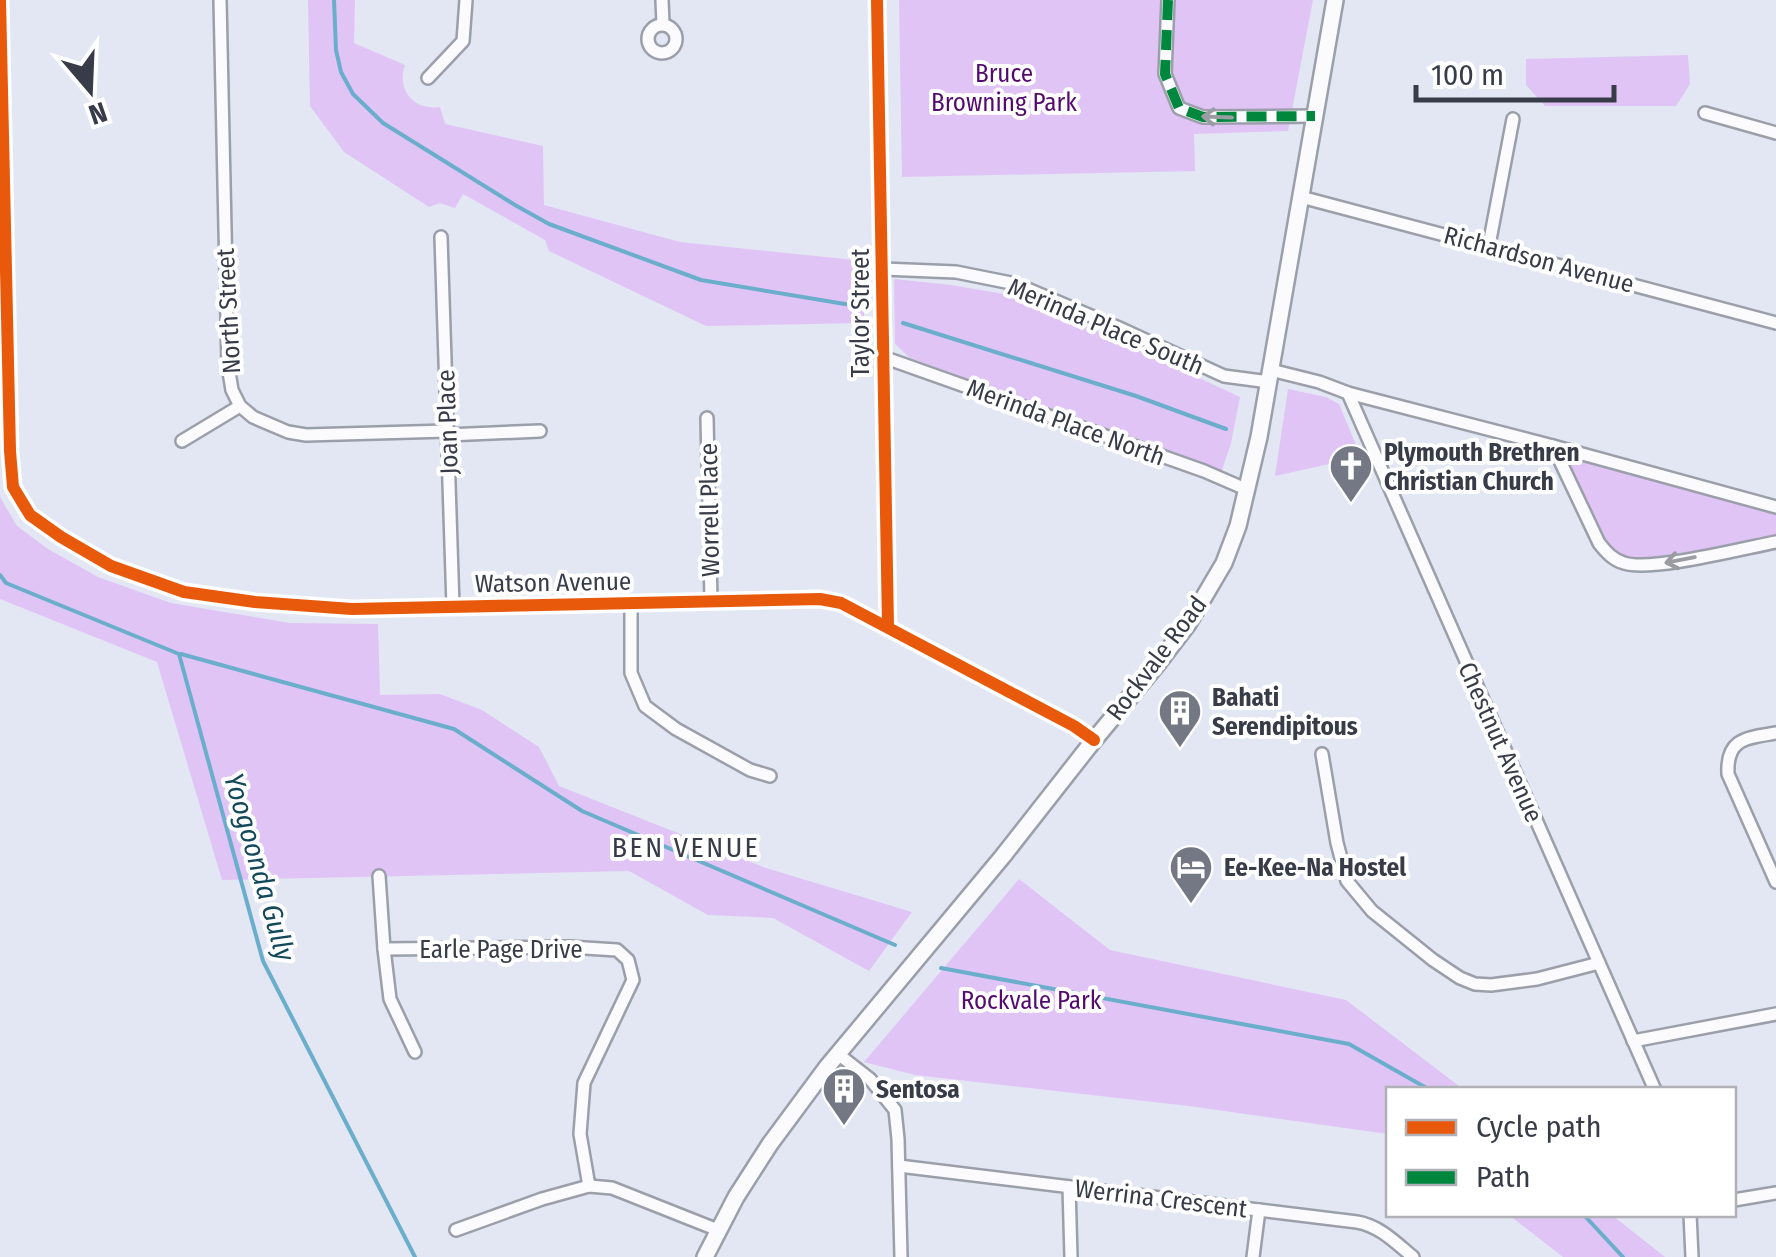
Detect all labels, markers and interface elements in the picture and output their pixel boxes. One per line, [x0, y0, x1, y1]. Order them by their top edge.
north arrow [40, 40, 140, 140]
scale bar [1416, 40, 1614, 102]
text: 100 m [1431, 57, 1504, 93]
park label: Bruce Browning Park [931, 59, 1077, 118]
text: N [85, 95, 111, 131]
one-way arrow [1202, 107, 1234, 126]
street label: Richardson Avenue [1440, 220, 1637, 300]
street label: North Street [211, 247, 247, 375]
street label: Taylor Street [846, 248, 876, 378]
street label: Merinda Place South [1003, 272, 1208, 382]
street label: Joan Place [431, 369, 465, 475]
street label: Merinda Place North [963, 373, 1169, 473]
place label: Plymouth Brethren Christian Church [1384, 438, 1580, 497]
street label: Worrell Place [694, 443, 726, 577]
church icon: Plymouth Brethren Christian Church [1328, 443, 1374, 504]
one-way arrow [1664, 551, 1697, 570]
street label: Watson Avenue [475, 567, 631, 599]
street label: Rockvale Road [1100, 590, 1213, 727]
street label: Chestnut Avenue [1451, 658, 1549, 827]
place label: Bahati Serendipitous [1212, 683, 1358, 742]
building icon: Bahati Serendipitous [1157, 688, 1203, 749]
water label: Yoogoonda Gully [217, 770, 302, 966]
district label: BEN VENUE [612, 831, 760, 864]
hotel icon: Ee-Kee-Na Hostel [1168, 844, 1214, 905]
place label: Ee-Kee-Na Hostel [1224, 853, 1406, 883]
street label: Earle Page Drive [419, 935, 583, 965]
park label: Rockvale Park [961, 986, 1102, 1016]
building icon: Sentosa [821, 1066, 867, 1127]
place label: Sentosa [876, 1075, 960, 1105]
legend [1386, 1087, 1736, 1217]
text: Cycle path [1476, 1109, 1602, 1145]
text: Path [1476, 1159, 1530, 1195]
street label: Werrina Crescent [1073, 1174, 1249, 1225]

